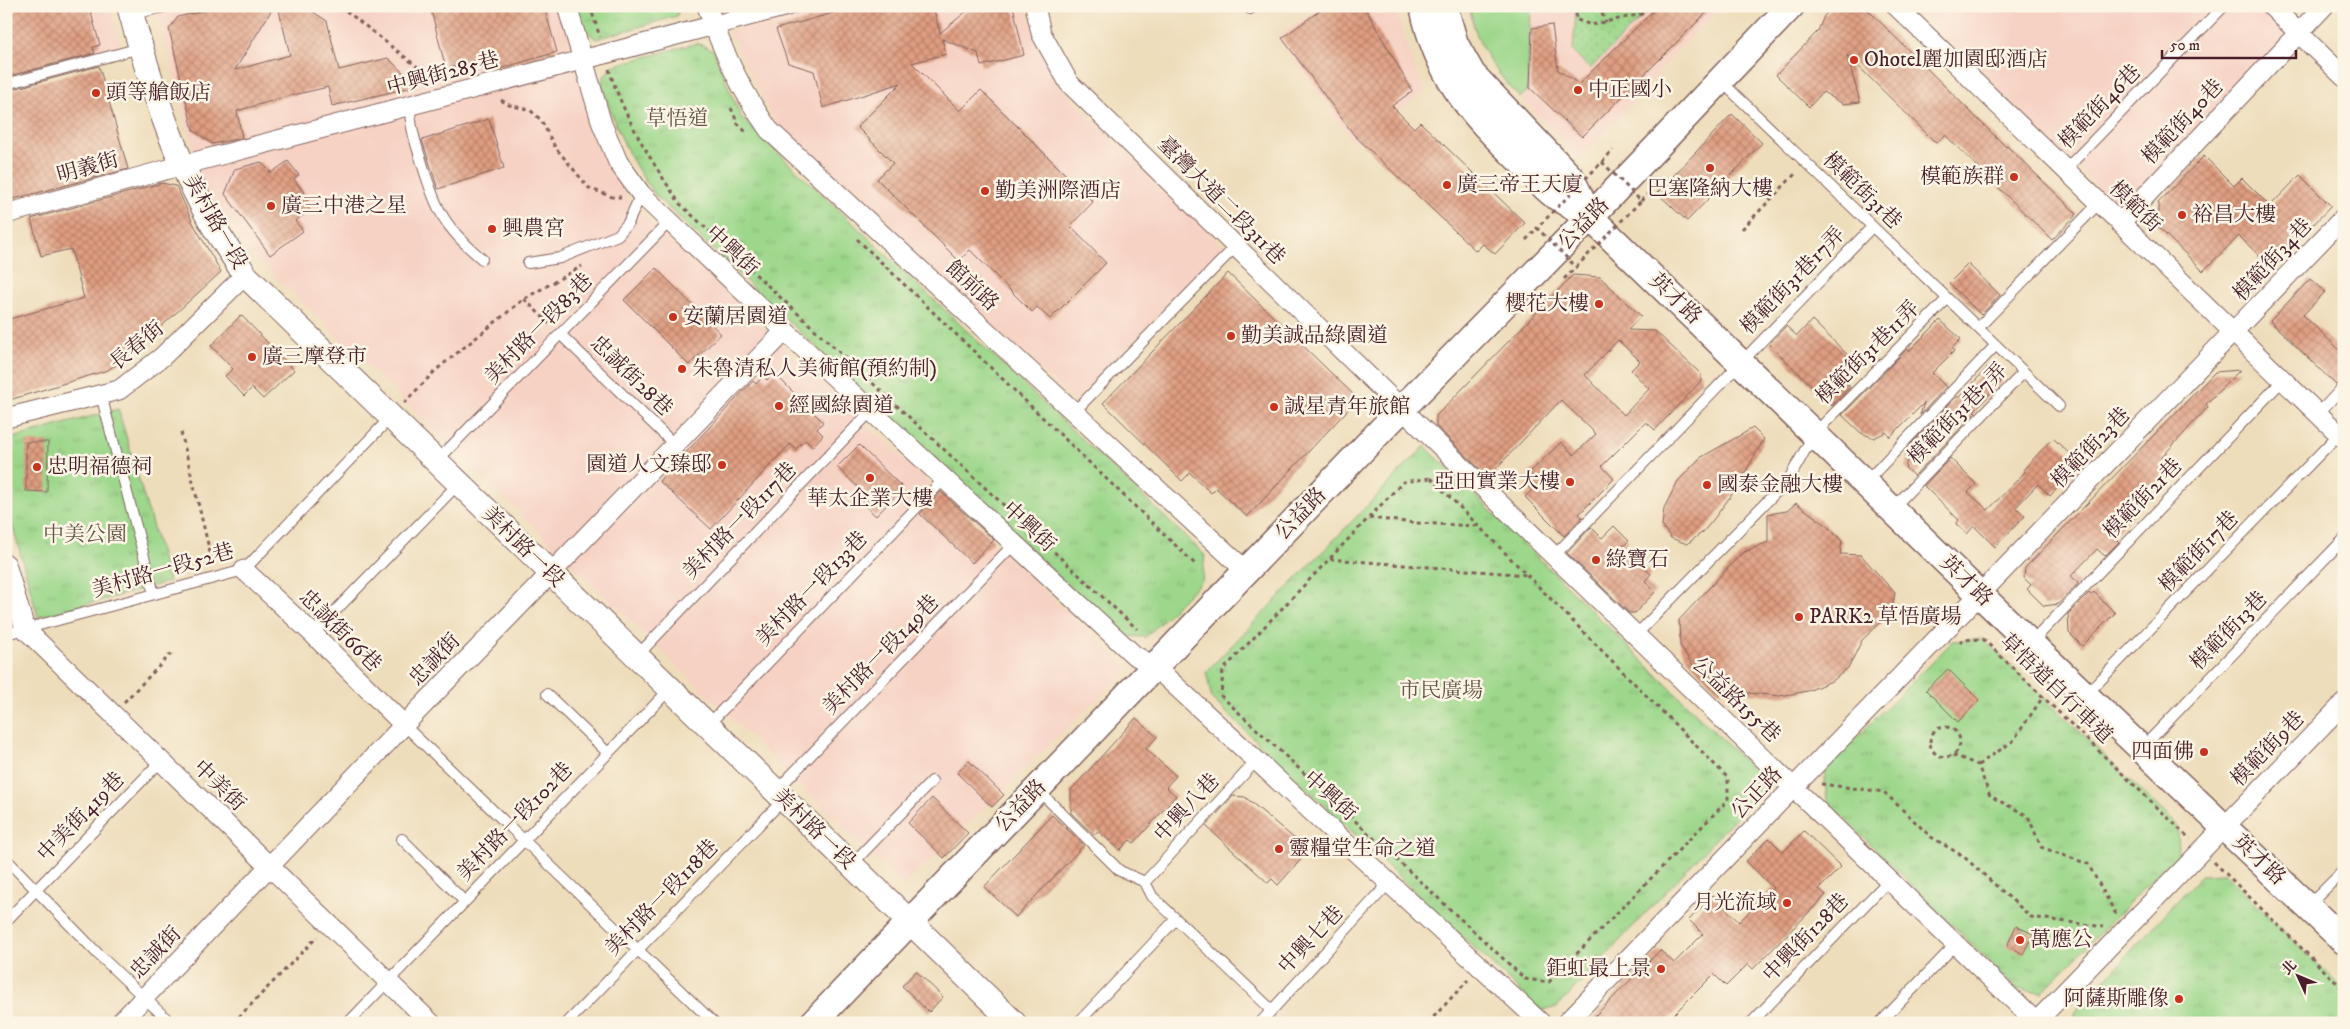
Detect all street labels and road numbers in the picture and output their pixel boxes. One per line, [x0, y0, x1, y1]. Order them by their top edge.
street label: 中興街285巷 [384, 47, 502, 101]
street label: 模範街46巷 [2053, 59, 2147, 155]
street label: 模範街40巷 [2137, 74, 2229, 170]
street label: 臺灣大道二段311巷 [1152, 132, 1290, 270]
street label: 明義街 [54, 147, 122, 189]
street label: 模範街31巷 [1817, 147, 1907, 235]
street label: 美村路一段 [177, 170, 253, 274]
street label: 模範街 [2103, 176, 2167, 238]
street label: 公益路 [1553, 192, 1615, 256]
street label: 模範街34巷 [2228, 213, 2318, 307]
street label: 中興街 [700, 220, 764, 282]
street label: 模範街31巷17弄 [1735, 222, 1851, 340]
street label: 館前路 [940, 255, 1004, 317]
street label: 美村路一段83巷 [480, 268, 598, 390]
street label: 英才路 [1643, 268, 1707, 330]
street label: 模範街31巷11弄 [1811, 296, 1925, 410]
street label: 長春街 [105, 316, 169, 376]
street label: 忠誠街28巷 [584, 330, 678, 422]
street label: 模範街31巷7弄 [1903, 358, 2013, 470]
street label: 模範街23巷 [2046, 402, 2136, 494]
street label: 模範街21巷 [2098, 453, 2188, 545]
street label: 美村路一段117巷 [678, 457, 802, 585]
street label: 公益路 [1270, 482, 1332, 546]
street label: 中興街 [997, 496, 1061, 558]
street label: 美村路一段 [476, 501, 570, 593]
street label: 模範街17巷 [2154, 506, 2244, 598]
street label: 美村路一段133巷 [751, 526, 873, 652]
street label: 美村路一段52巷 [89, 538, 237, 604]
street label: 英才路 [1934, 550, 1998, 612]
street label: 忠誠街66巷 [293, 584, 387, 678]
street label: 模範街13巷 [2185, 586, 2273, 676]
street label: 美村路一段149巷 [817, 590, 945, 720]
street label: 忠誠街 [404, 628, 466, 692]
street label: 草悟道自行車道 [1994, 629, 2118, 749]
street label: 公益路155巷 [1687, 652, 1785, 748]
street label: 模範街9巷 [2226, 706, 2310, 792]
street label: 中美街 [187, 755, 251, 817]
street label: 美村路一段102巷 [452, 757, 578, 887]
street label: 公正路 [1726, 761, 1788, 825]
street label: 中興街 [1298, 765, 1362, 827]
street label: 中美街419巷 [32, 767, 130, 867]
street label: 中興八巷 [1149, 768, 1225, 848]
street label: 公益路 [990, 774, 1052, 838]
street label: 美村路一段 [767, 783, 861, 875]
street label: 英才路 [2227, 829, 2291, 891]
street label: 美村路一段118巷 [600, 834, 724, 962]
street label: 中興街128巷 [1758, 888, 1854, 988]
street label: 中興七巷 [1273, 900, 1349, 980]
street label: 忠誠街 [125, 921, 187, 985]

